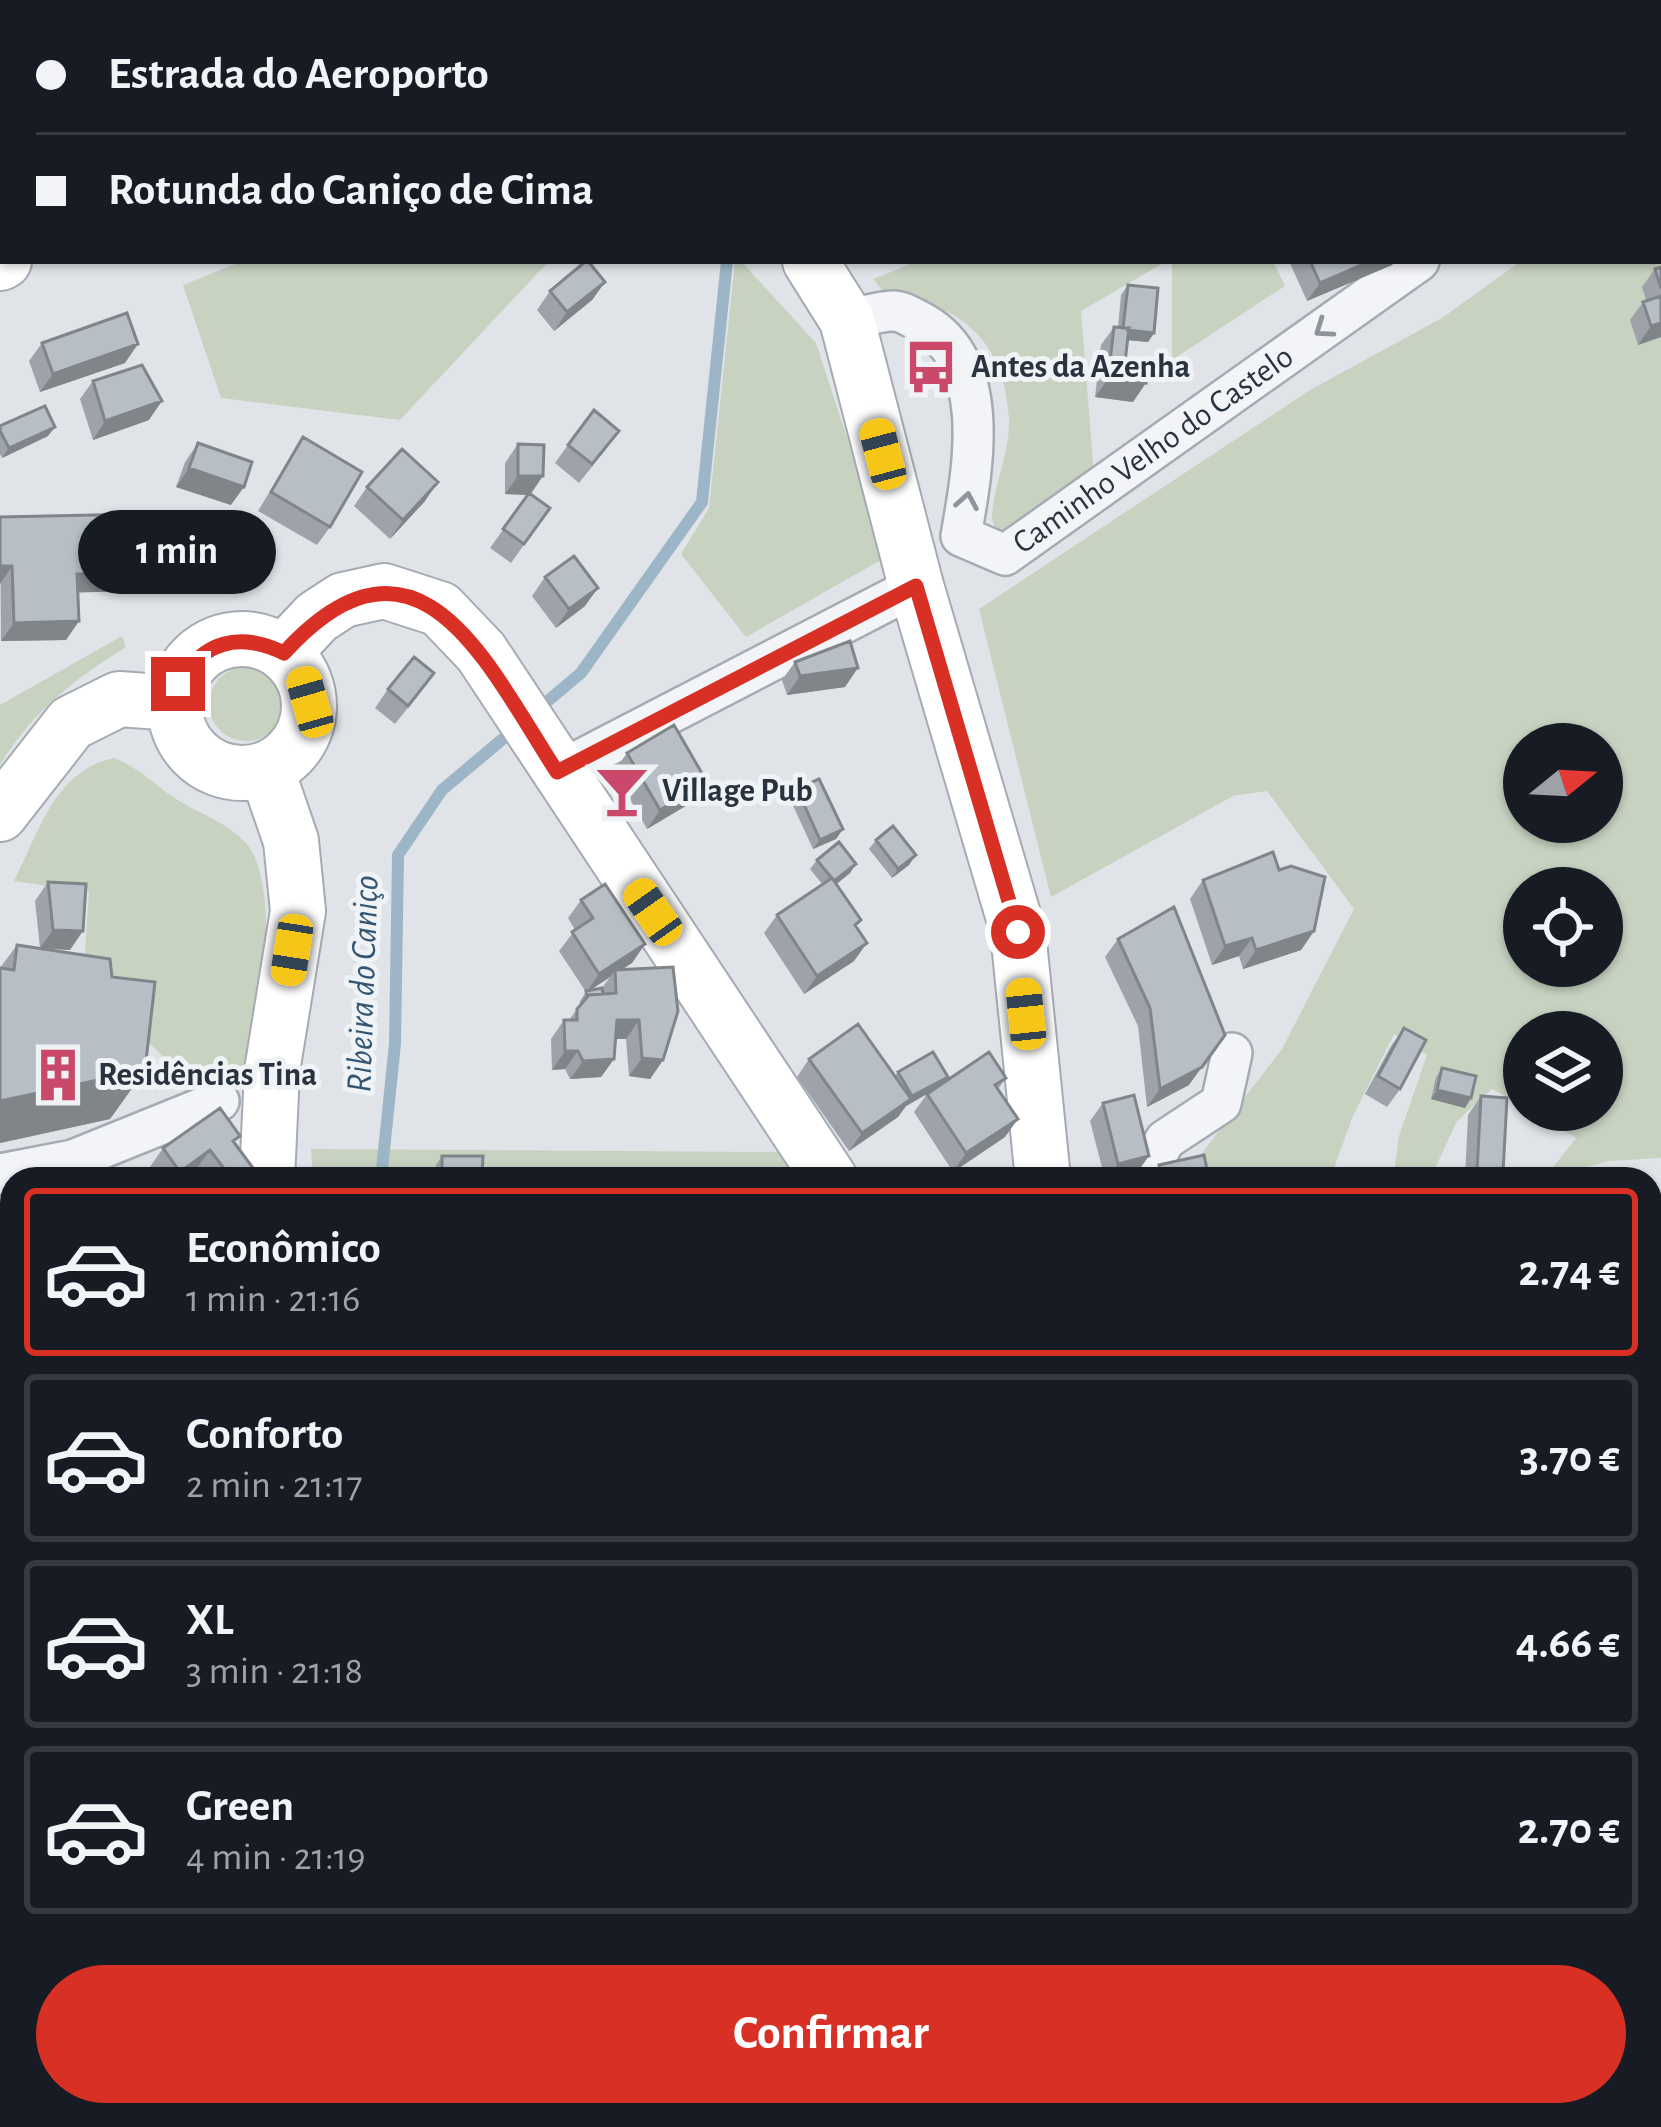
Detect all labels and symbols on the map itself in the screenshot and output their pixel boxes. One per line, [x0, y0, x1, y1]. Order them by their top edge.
one-way arrow [1314, 315, 1336, 337]
bus stop icon: Antes da Azenha [902, 338, 960, 396]
street label: Caminho Velho do Castelo [1007, 339, 1299, 560]
place label: Antes da Azenha [971, 351, 1191, 384]
car [856, 415, 910, 493]
one-way arrow [954, 492, 979, 512]
callout: 1 min [79, 510, 277, 594]
route end [151, 657, 205, 711]
car [283, 662, 337, 742]
north arrow [1503, 723, 1623, 843]
bar icon: Village Pub [593, 762, 651, 820]
place label: Village Pub [662, 775, 813, 808]
car [618, 872, 688, 952]
water label: Ribeira do Caniço [341, 875, 385, 1093]
route start [991, 905, 1045, 959]
car [269, 912, 315, 988]
car [1004, 976, 1048, 1052]
building icon: Residências Tina [29, 1046, 87, 1104]
place label: Residências Tina [98, 1059, 317, 1092]

